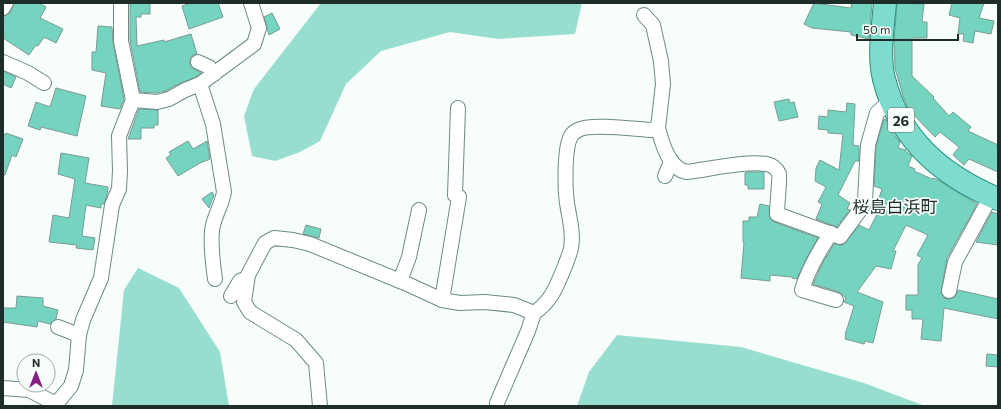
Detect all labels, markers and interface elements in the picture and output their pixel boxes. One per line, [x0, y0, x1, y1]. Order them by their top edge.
scale bar [857, 16, 958, 42]
text: 50 m [863, 22, 891, 36]
road number: 26 [888, 108, 914, 132]
district label: 桜島白浜町 [853, 196, 938, 217]
north arrow [16, 353, 56, 393]
text: N [32, 356, 40, 369]

